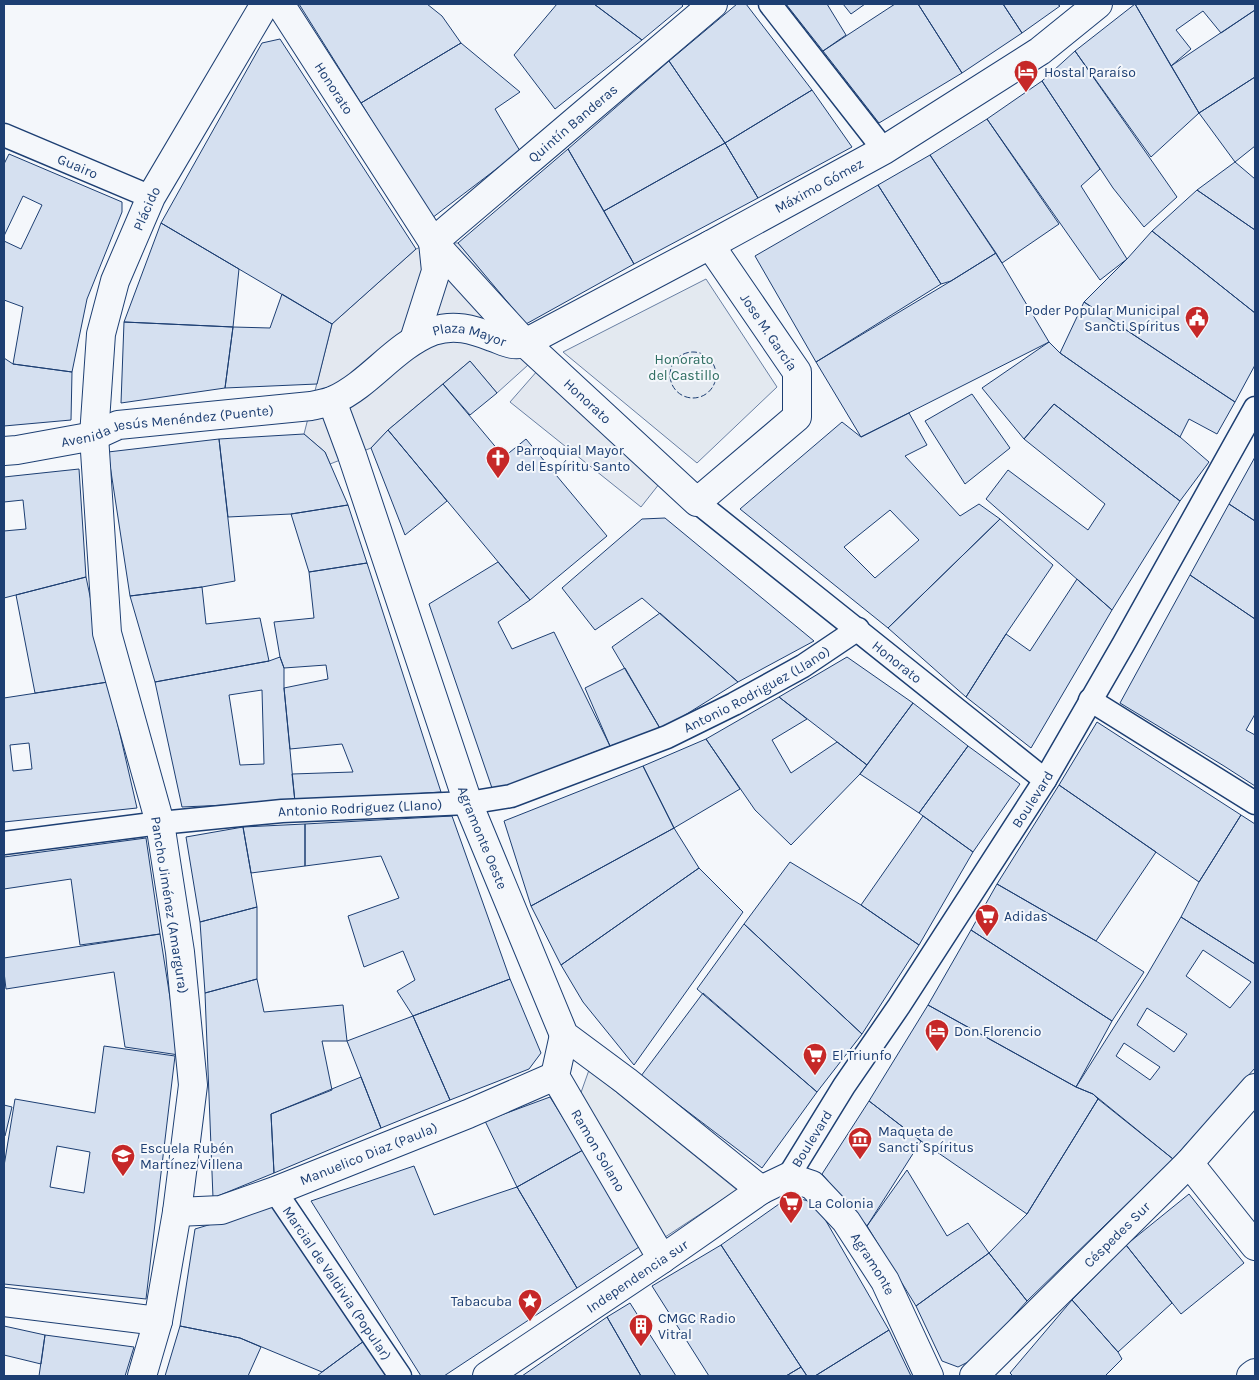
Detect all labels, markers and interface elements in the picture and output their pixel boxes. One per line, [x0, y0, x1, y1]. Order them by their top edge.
street label: Honorato [311, 59, 357, 118]
hotel icon: Hostal Paraíso [1013, 59, 1039, 93]
place label: Hostal Paraíso [1044, 64, 1136, 81]
street label: Quintín Banderas [525, 81, 621, 166]
street label: Guairo [55, 151, 100, 183]
street label: Máximo Gómez [772, 155, 866, 217]
street label: Plácido [130, 183, 164, 233]
street label: Jose M. García [736, 290, 801, 374]
place label: Poder Popular Municipal Sancti Spíritus [1024, 302, 1180, 335]
public building icon: Poder Popular Municipal Sancti Spíritus [1184, 305, 1210, 339]
street label: Plaza Mayor [430, 320, 509, 351]
park label: Honorato del Castillo [648, 351, 720, 384]
street label: Honorato [560, 375, 615, 428]
street label: Avenida Jesús Menéndez (Puente) [60, 402, 275, 451]
place label: Parroquial Mayor del Espíritu Santo [516, 442, 630, 475]
church icon: Parroquial Mayor del Espíritu Santo [485, 445, 511, 479]
street label: Honorato [868, 637, 925, 687]
street label: Antonio Rodriguez (Llano) [681, 642, 833, 737]
street label: Boulevard [1008, 768, 1057, 831]
street label: Agramonte Oeste [454, 784, 511, 892]
street label: Antonio Rodriguez (Llano) [277, 796, 443, 820]
street label: Pancho Jiménez (Amargura) [147, 815, 192, 995]
supermarket icon: Adidas [974, 903, 1000, 937]
place label: Adidas [1004, 908, 1048, 925]
hotel icon: Don Florencio [924, 1018, 950, 1052]
place label: Don Florencio [954, 1023, 1041, 1040]
supermarket icon: El Triunfo [802, 1042, 828, 1076]
place label: El Triunfo [832, 1047, 892, 1064]
street label: Ramon Solano [567, 1106, 629, 1195]
street label: Boulevard [788, 1107, 836, 1171]
street label: Manuelico Diaz (Paula) [297, 1119, 440, 1189]
place label: Maqueta de Sancti Spíritus [878, 1123, 974, 1156]
museum icon: Maqueta de Sancti Spíritus [847, 1126, 873, 1160]
place label: Escuela Rubén Martínez Villena [140, 1140, 243, 1173]
school or university icon: Escuela Rubén Martínez Villena [110, 1143, 136, 1177]
supermarket icon: La Colonia [778, 1190, 804, 1224]
place label: La Colonia [808, 1195, 874, 1212]
street label: Céspedes Sur [1080, 1198, 1155, 1271]
street label: Marcial de Valdivia (Popular) [279, 1203, 395, 1364]
street label: Agramonte [847, 1230, 898, 1298]
street label: Independencia sur [583, 1236, 692, 1317]
place icon: Tabacuba [517, 1288, 543, 1322]
place label: Tabacuba [451, 1293, 512, 1310]
place label: CMGC Radio Vitral [658, 1310, 736, 1343]
building icon: CMGC Radio Vitral [628, 1313, 654, 1347]

